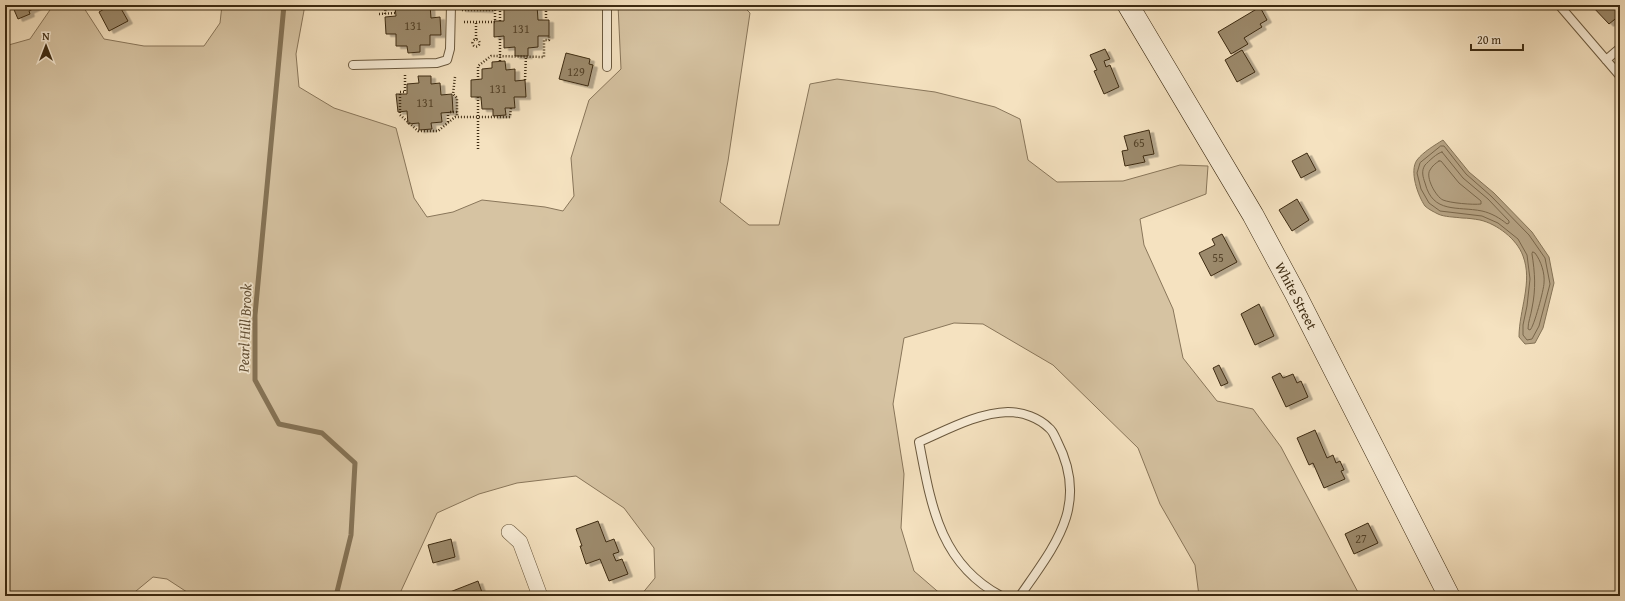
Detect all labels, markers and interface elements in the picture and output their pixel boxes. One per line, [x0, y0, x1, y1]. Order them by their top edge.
house number: 131 [404, 17, 422, 34]
house number: 131 [512, 20, 530, 37]
north arrow [26, 26, 66, 66]
scale bar [1471, 26, 1523, 52]
text: N [42, 28, 50, 44]
text: 20 m [1477, 31, 1501, 48]
house number: 129 [567, 63, 585, 80]
house number: 131 [489, 80, 507, 97]
house number: 131 [416, 94, 434, 111]
house number: 65 [1133, 134, 1145, 151]
house number: 55 [1212, 249, 1224, 266]
street label: White Street [1270, 258, 1322, 333]
water label: Pearl Hill Brook [232, 283, 257, 374]
house number: 27 [1355, 530, 1367, 547]

